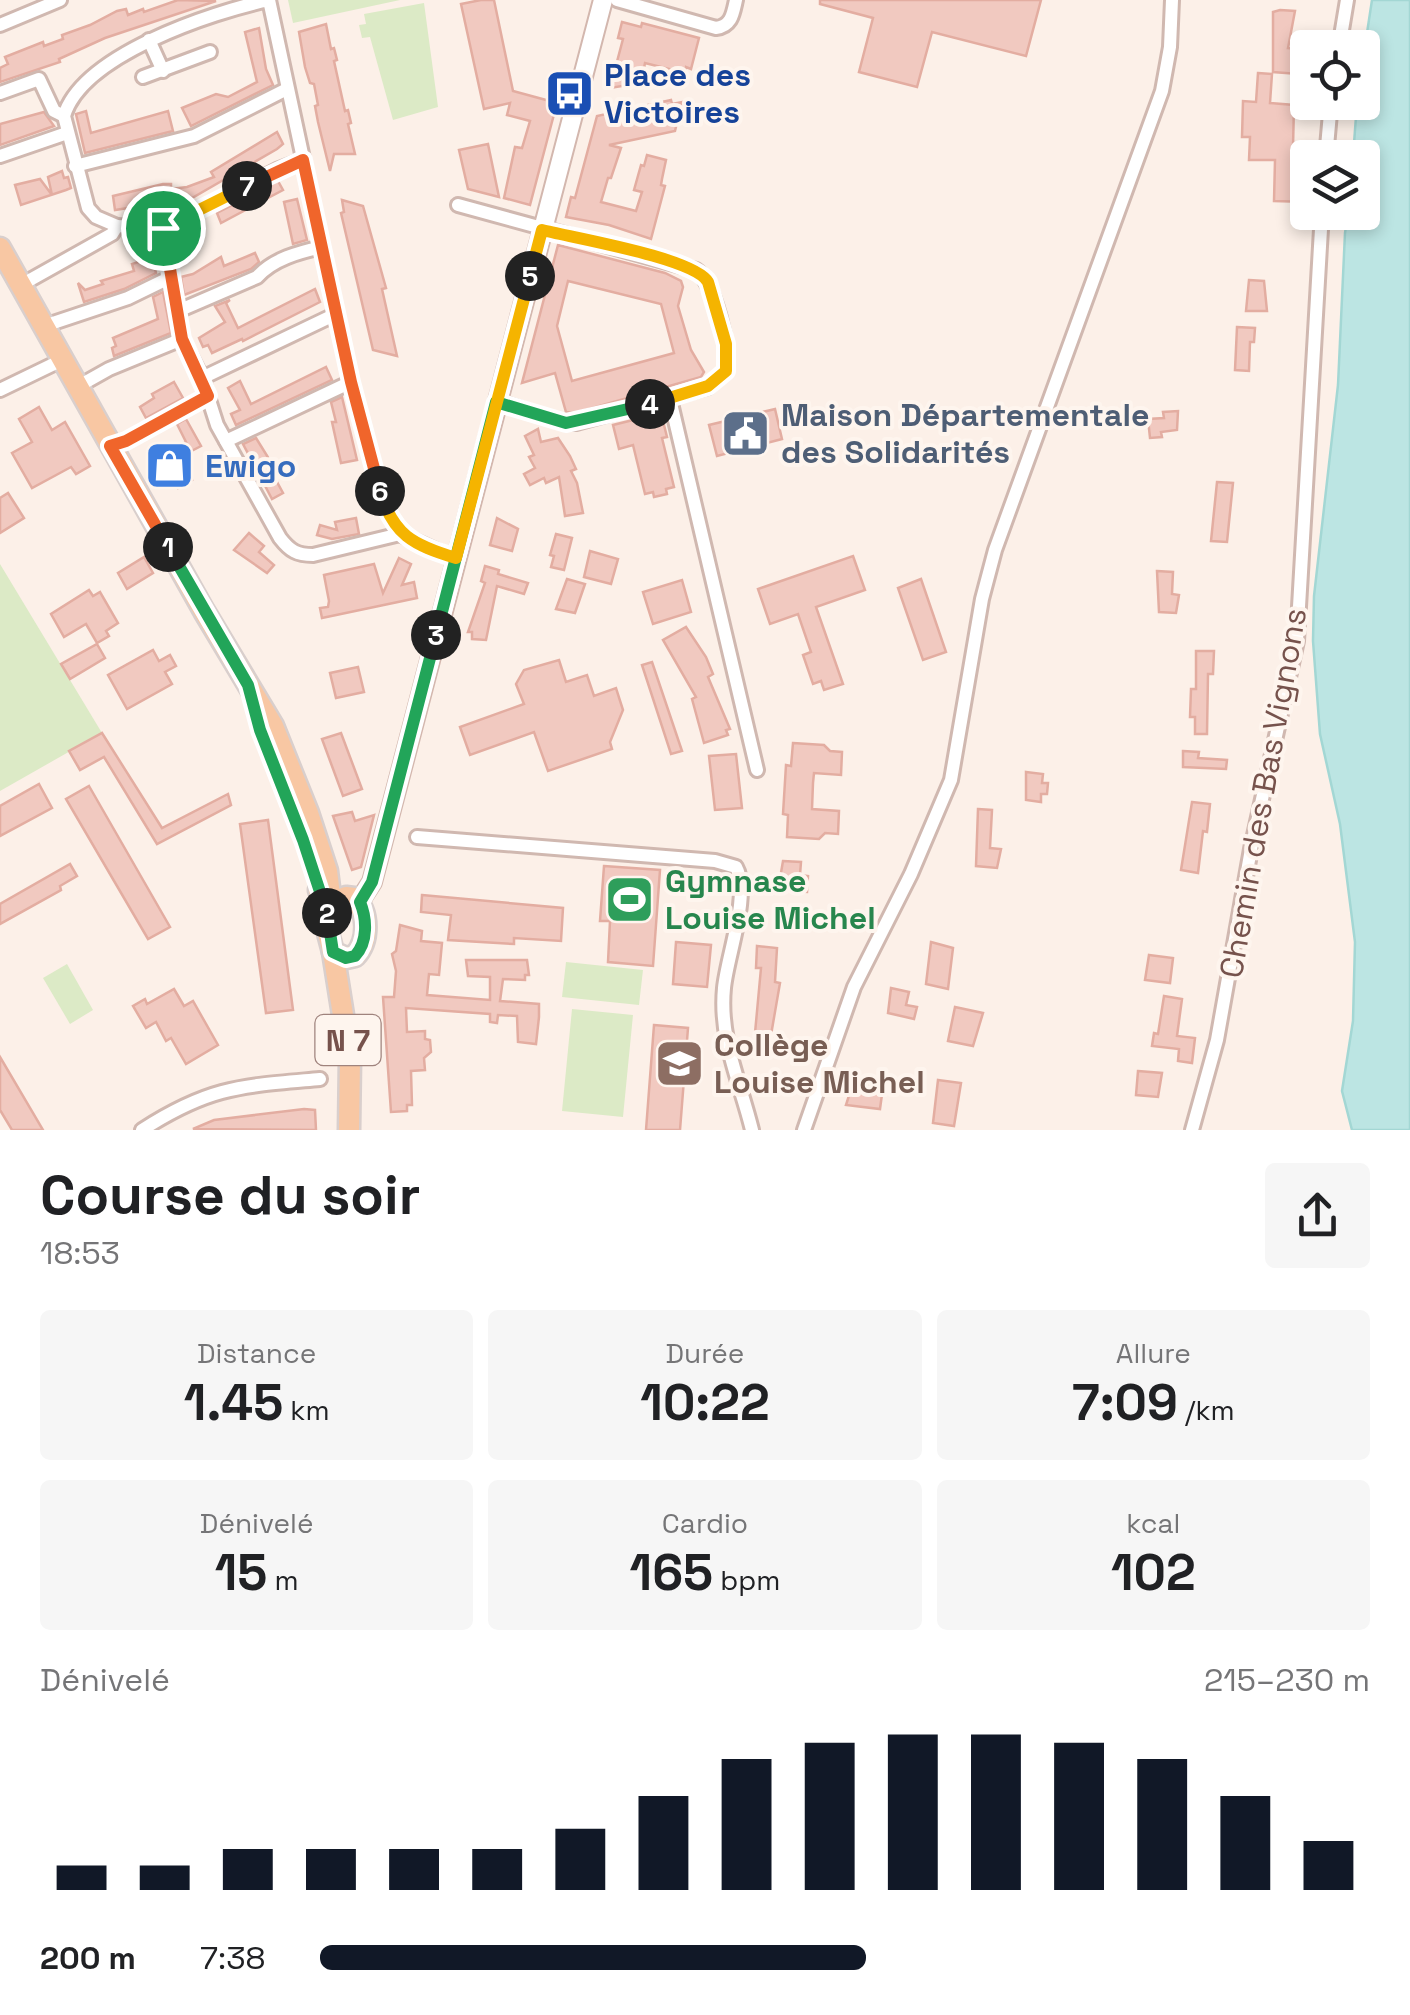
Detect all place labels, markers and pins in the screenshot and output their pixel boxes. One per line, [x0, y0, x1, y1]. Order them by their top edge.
place label: Place des Victoires [604, 55, 751, 132]
bus stop icon: Place des Victoires [543, 67, 595, 119]
pin: 7 [222, 161, 272, 211]
pin [121, 186, 206, 271]
pin: 5 [505, 251, 555, 301]
pin: 4 [625, 379, 675, 429]
place label: Maison Départementale des Solidarités [781, 395, 1149, 472]
public building icon: Maison Départementale des Solidarités [720, 407, 772, 459]
shop icon: Ewigo [144, 440, 196, 492]
place label: Ewigo [205, 446, 296, 486]
pin: 6 [355, 466, 405, 516]
pin: 1 [143, 522, 193, 572]
pin: 3 [411, 610, 461, 660]
place label: Gymnase Louise Michel [665, 861, 876, 938]
sports icon: Gymnase Louise Michel [604, 873, 656, 925]
pin: 2 [302, 888, 352, 938]
place label: Collège Louise Michel [714, 1025, 925, 1102]
school or university icon: Collège Louise Michel [653, 1037, 705, 1089]

